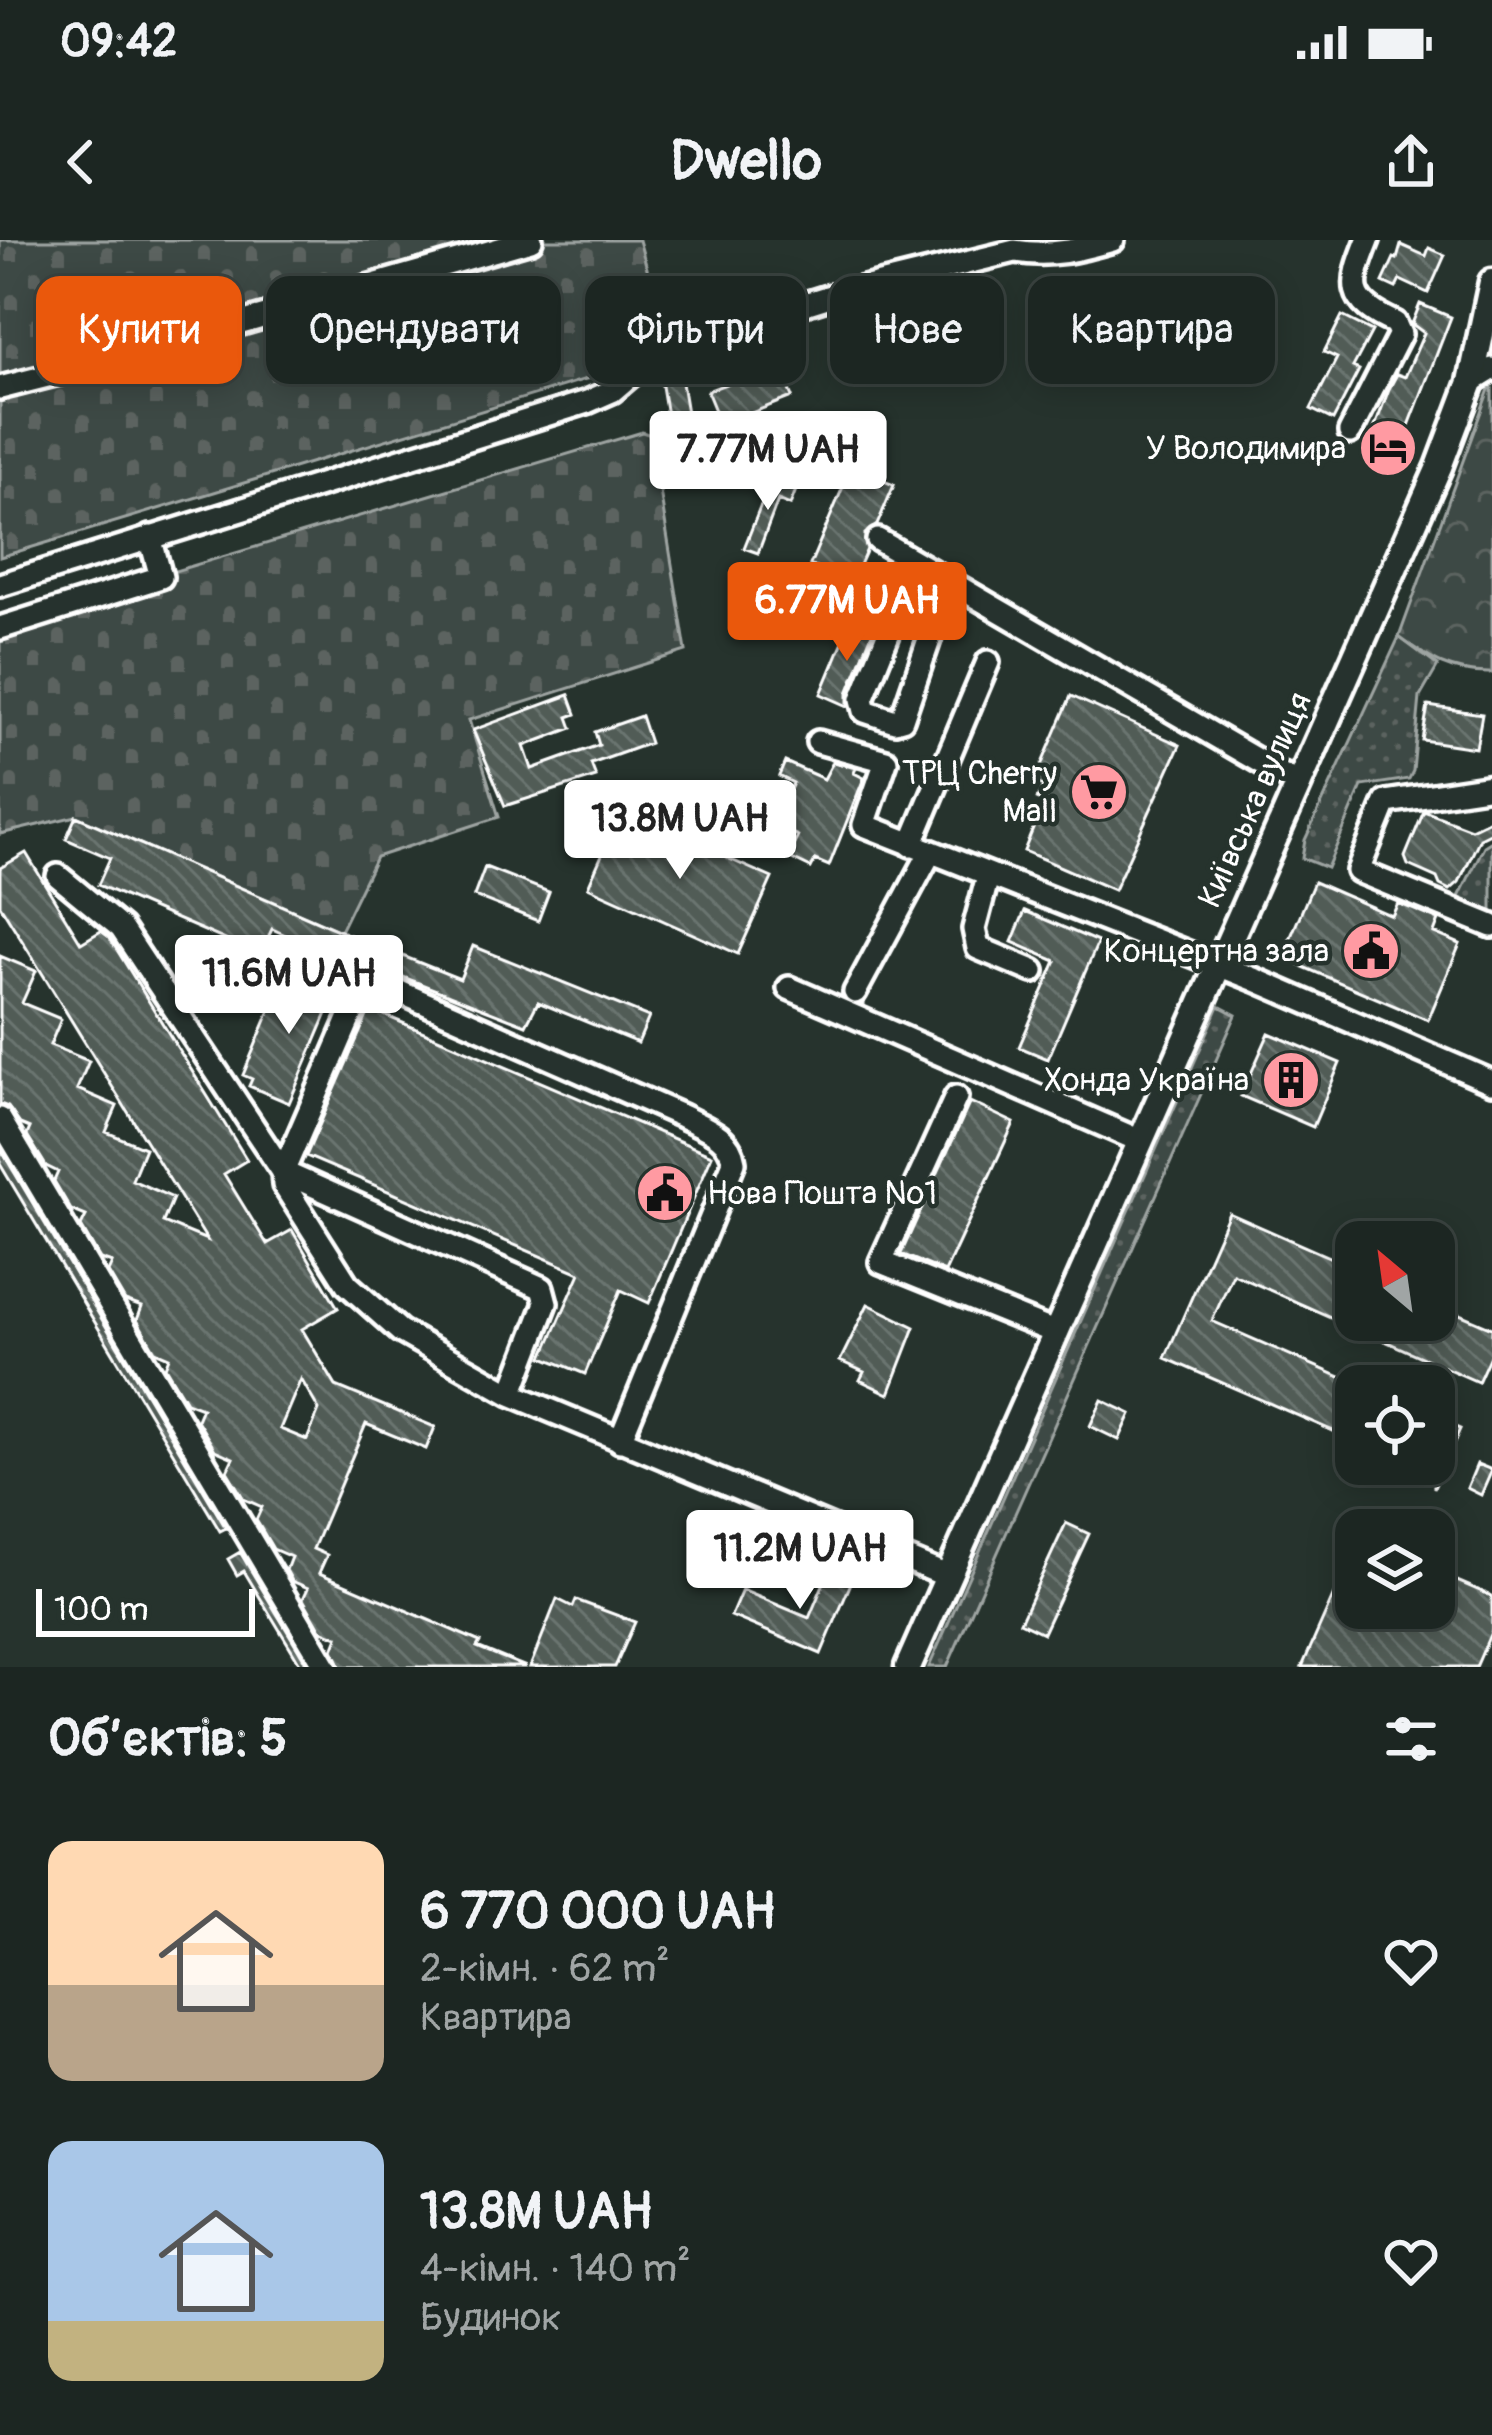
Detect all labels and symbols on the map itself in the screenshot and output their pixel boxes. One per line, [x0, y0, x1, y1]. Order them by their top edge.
pin: 7.77M UAH [631, 411, 905, 513]
hotel icon: У Володимира [1357, 417, 1419, 479]
place label: У Володимира [1146, 428, 1346, 469]
pin: 6.77M UAH [710, 562, 984, 664]
street label: Київська вулиця [1189, 686, 1321, 914]
place label: ТРЦ Cherry Mall [902, 753, 1057, 832]
supermarket icon: ТРЦ Cherry Mall [1068, 761, 1130, 823]
pin: 13.8M UAH [543, 780, 817, 882]
public building icon: Концертна зала [1340, 920, 1402, 982]
place label: Концертна зала [1104, 931, 1329, 972]
pin: 11.6M UAH [152, 935, 426, 1037]
building icon: Хонда Україна [1260, 1049, 1322, 1111]
place label: Хонда Україна [1044, 1060, 1249, 1101]
public building icon: Нова Пошта №1 [634, 1162, 696, 1224]
place label: Нова Пошта №1 [707, 1173, 937, 1214]
north arrow [1335, 1221, 1455, 1341]
pin: 11.2M UAH [663, 1510, 937, 1612]
scale bar [36, 1583, 255, 1636]

